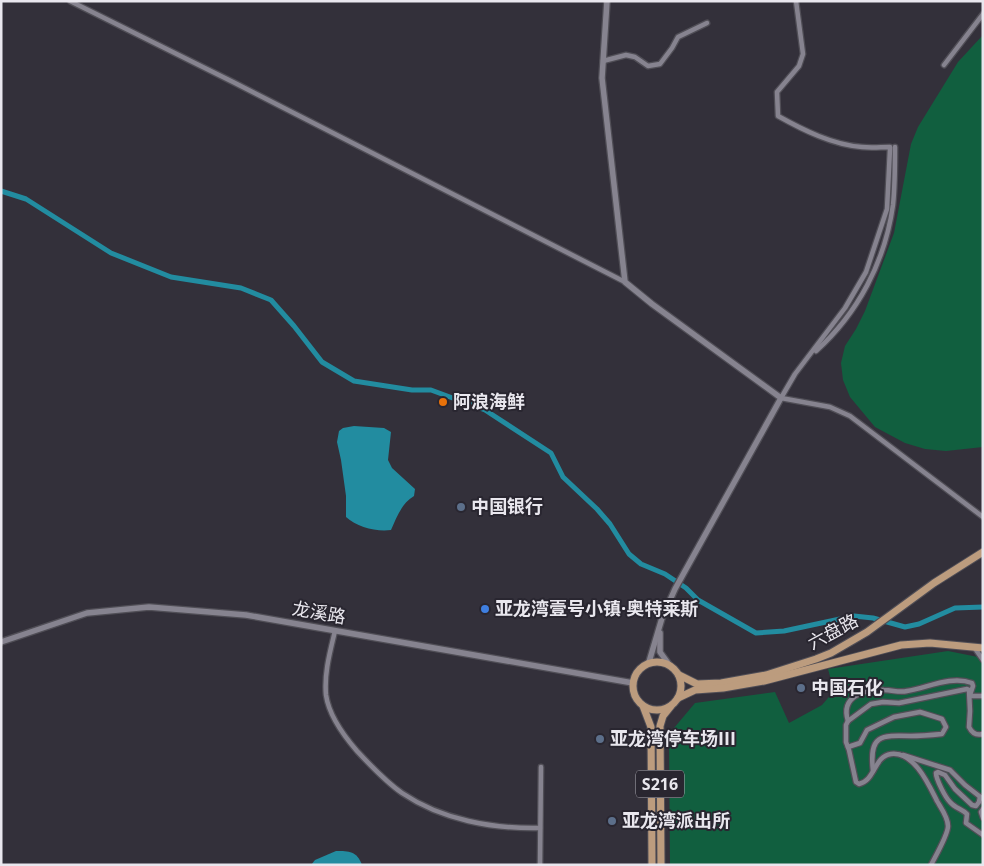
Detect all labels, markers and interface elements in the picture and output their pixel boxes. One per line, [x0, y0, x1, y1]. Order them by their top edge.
place label: 阿浪海鲜 [453, 389, 525, 413]
marker: 阿浪海鲜 [437, 396, 449, 408]
place label: 中国银行 [471, 494, 543, 518]
marker: 中国银行 [455, 501, 467, 513]
street label: 龙溪路 [291, 596, 348, 629]
place label: 亚龙湾壹号小镇·奥特莱斯 [495, 596, 698, 620]
marker: 亚龙湾壹号小镇·奥特莱斯 [479, 603, 491, 615]
street label: 六盘路 [803, 608, 862, 654]
place label: 中国石化 [811, 675, 883, 699]
marker: 中国石化 [795, 682, 807, 694]
place label: 亚龙湾停车场III [610, 726, 736, 750]
marker: 亚龙湾停车场III [594, 733, 606, 745]
road number: S216 [636, 771, 684, 798]
place label: 亚龙湾派出所 [622, 808, 730, 832]
marker: 亚龙湾派出所 [606, 815, 618, 827]

